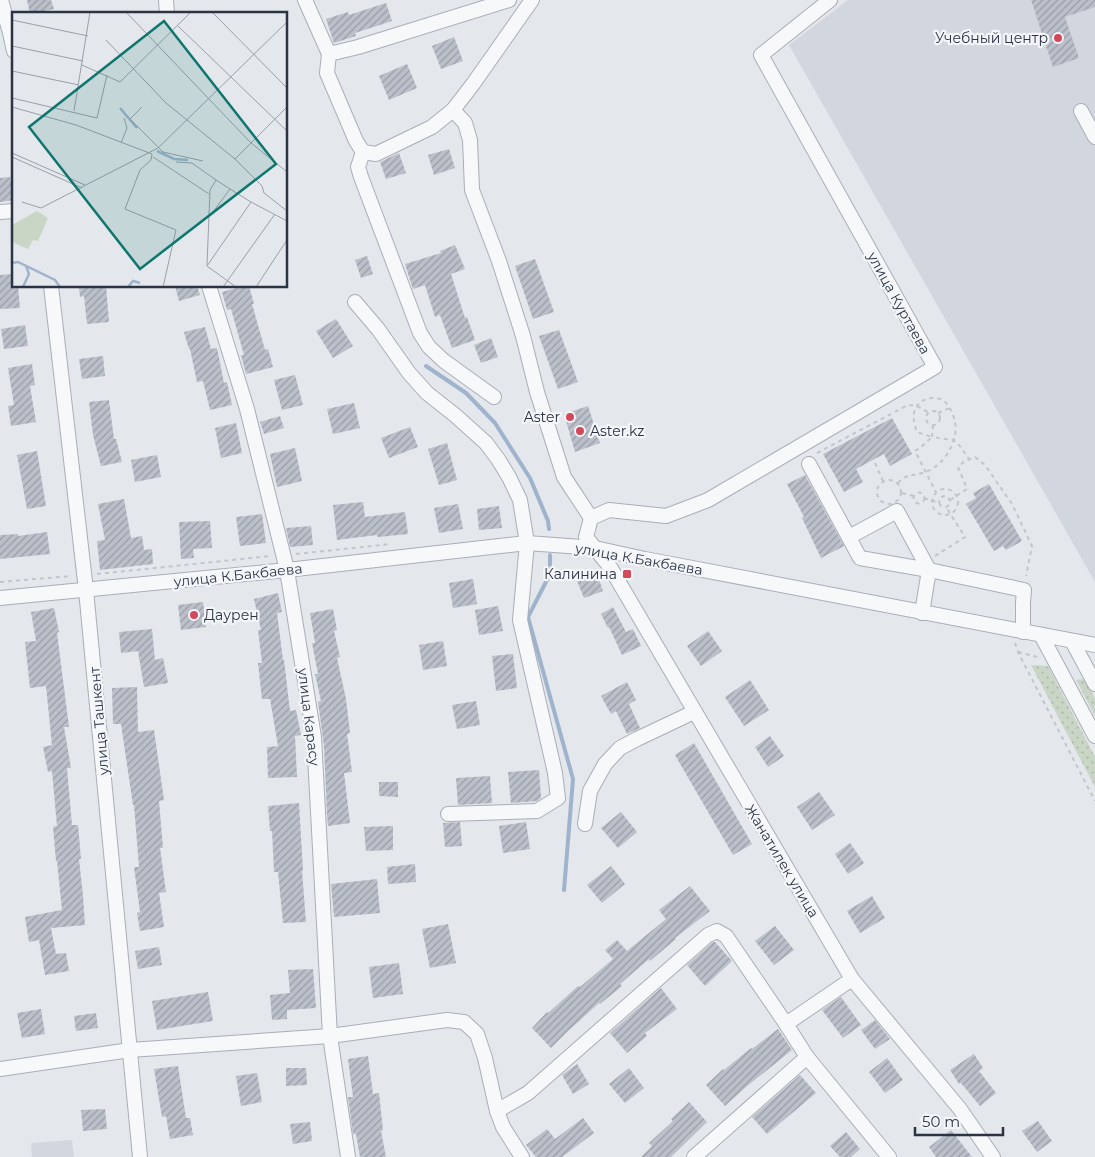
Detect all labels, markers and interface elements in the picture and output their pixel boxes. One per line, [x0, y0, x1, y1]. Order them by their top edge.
inset map [12, 12, 288, 288]
place label: Учебный центр [935, 29, 1048, 47]
marker: Учебный центр [1052, 32, 1064, 44]
street label: улица Куртаева [863, 248, 935, 357]
place label: Aster [524, 408, 560, 426]
marker: Aster [564, 411, 576, 423]
place label: Aster.kz [590, 422, 645, 440]
marker: Aster.kz [574, 425, 586, 437]
street label: улица К.Бакбаева [573, 539, 704, 579]
street label: улица К.Бакбаева [172, 559, 303, 591]
place label: Калинина [544, 565, 617, 583]
marker: Калинина [621, 568, 633, 580]
place label: Даурен [204, 606, 259, 624]
marker: Даурен [188, 609, 200, 621]
street label: улица Ташкент [85, 666, 113, 777]
street label: улица Карасу [294, 666, 324, 767]
street label: Жанатилек улица [741, 801, 823, 921]
scale bar [915, 1104, 1002, 1136]
text: 50 m [922, 1112, 960, 1131]

